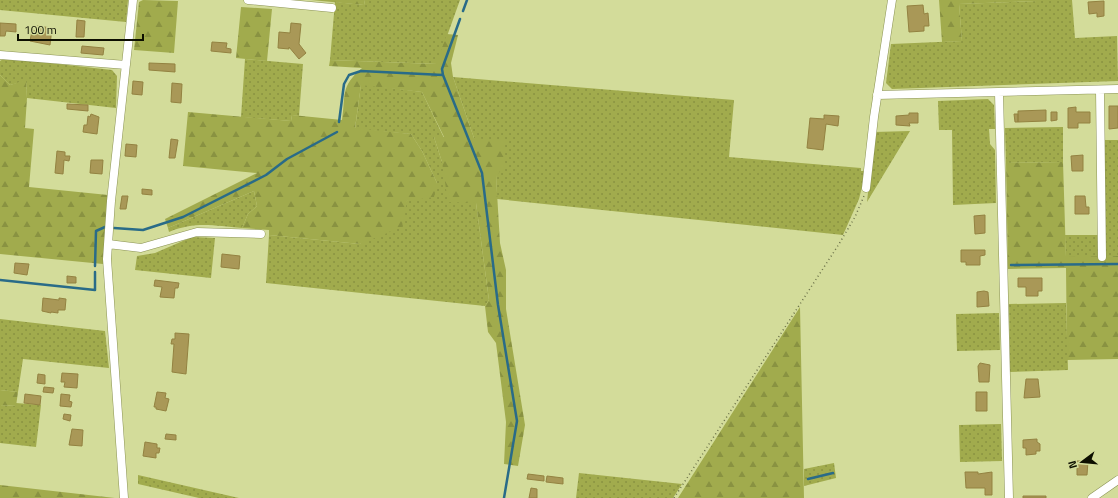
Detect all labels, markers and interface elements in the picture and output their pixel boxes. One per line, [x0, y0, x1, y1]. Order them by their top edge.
scale bar [18, 16, 143, 42]
text: 100 m [24, 20, 57, 39]
north arrow [1062, 442, 1102, 482]
text: N [1064, 459, 1081, 471]

